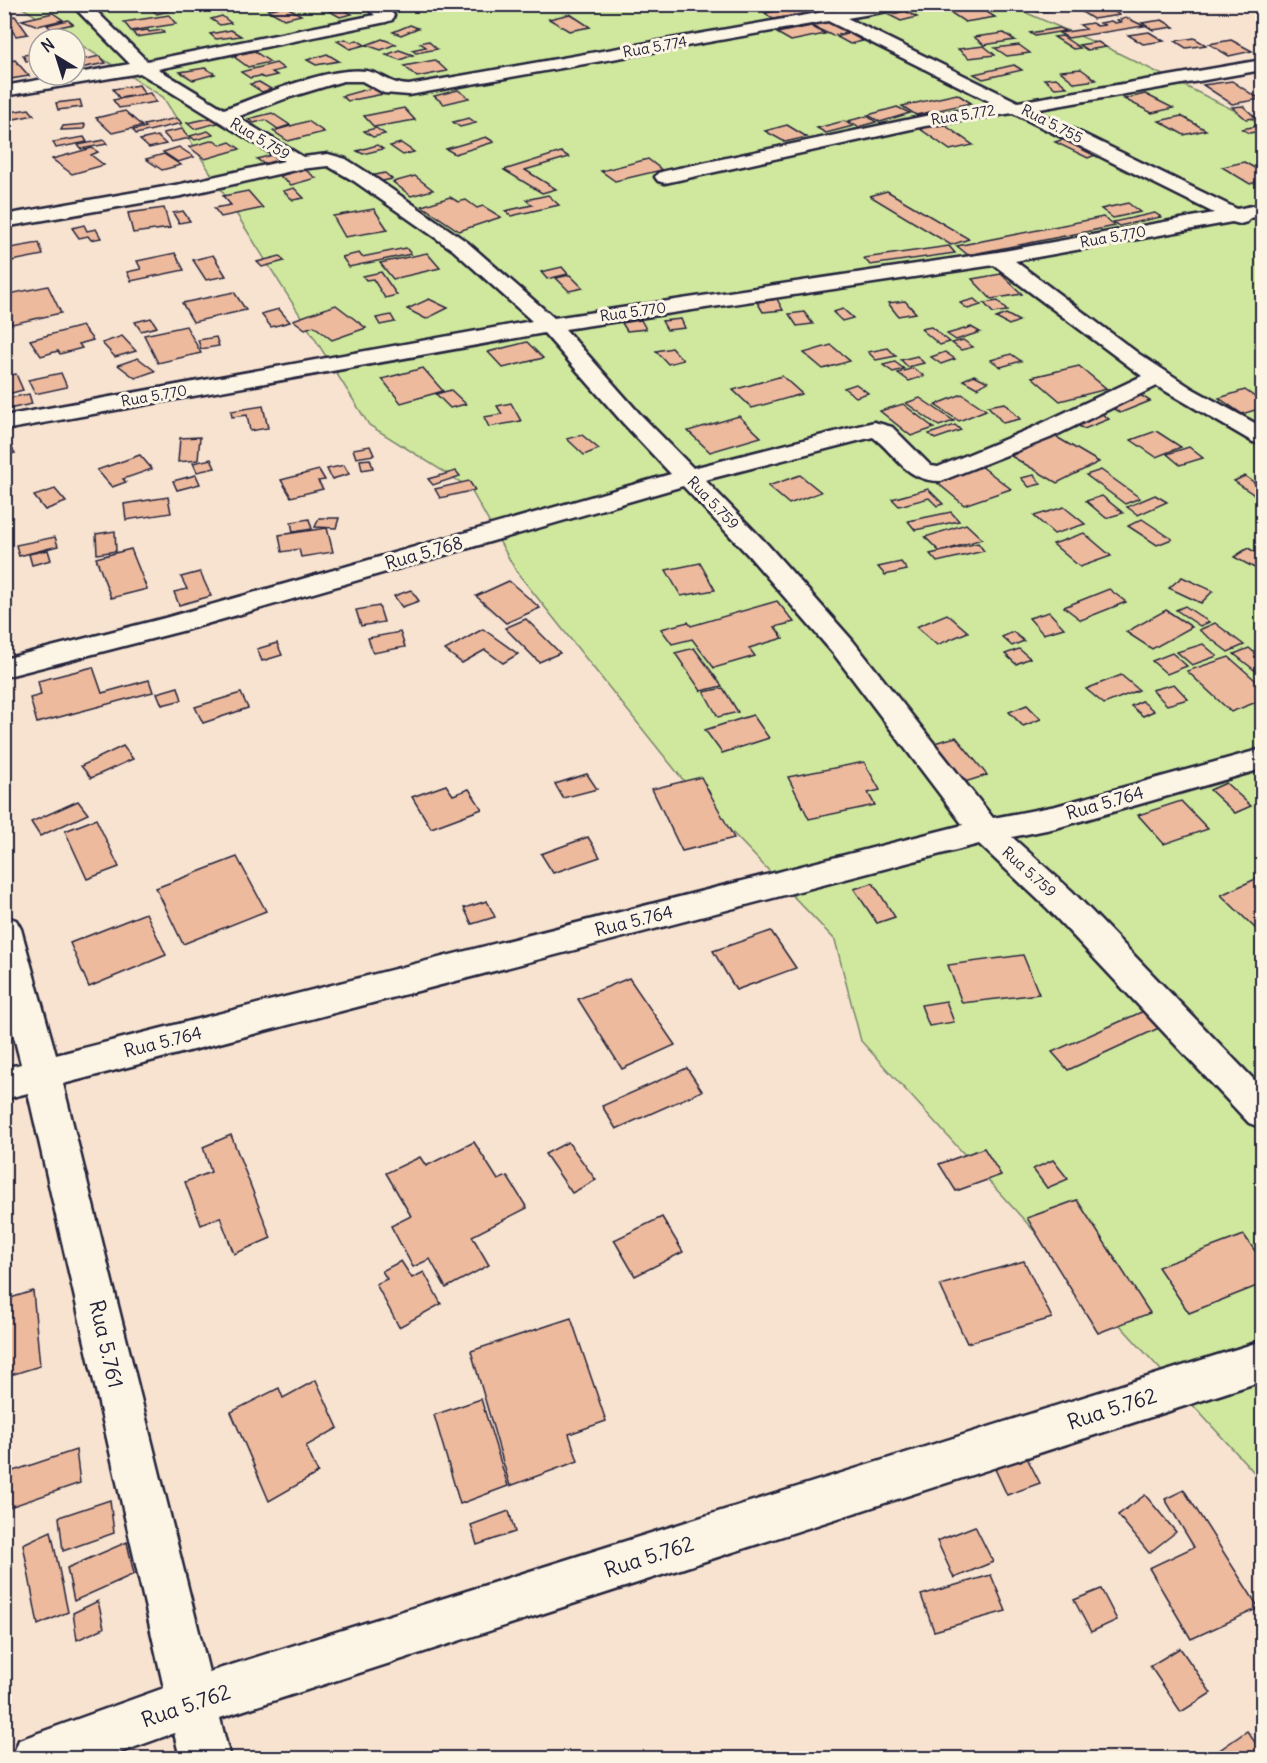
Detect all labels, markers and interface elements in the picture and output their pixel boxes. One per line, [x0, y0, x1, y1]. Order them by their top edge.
north arrow [27, 27, 87, 87]
street label: Rua 5.774 [621, 31, 689, 62]
text: N [37, 34, 58, 56]
street label: Rua 5.772 [929, 100, 996, 129]
street label: Rua 5.755 [1018, 100, 1086, 147]
street label: Rua 5.759 [227, 113, 294, 164]
street label: Rua 5.770 [1078, 221, 1147, 252]
street label: Rua 5.770 [599, 297, 667, 326]
street label: Rua 5.770 [119, 380, 188, 411]
street label: Rua 5.759 [683, 472, 743, 533]
street label: Rua 5.768 [382, 530, 465, 575]
street label: Rua 5.764 [1063, 780, 1146, 825]
street label: Rua 5.759 [998, 842, 1060, 901]
street label: Rua 5.764 [592, 900, 675, 941]
street label: Rua 5.764 [121, 1021, 204, 1062]
street label: Rua 5.761 [83, 1297, 130, 1390]
street label: Rua 5.762 [1064, 1381, 1160, 1436]
street label: Rua 5.762 [601, 1529, 697, 1584]
street label: Rua 5.762 [138, 1678, 234, 1733]

